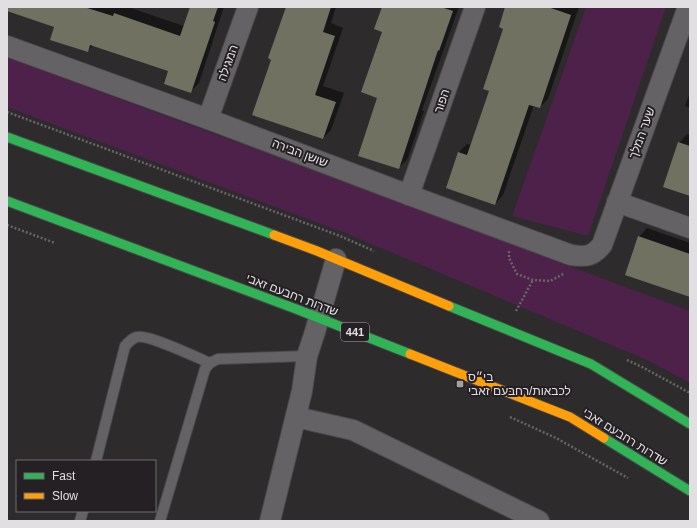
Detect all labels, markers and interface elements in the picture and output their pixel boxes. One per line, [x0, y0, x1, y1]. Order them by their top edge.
street label: המגילה [215, 43, 241, 83]
street label: הפור [431, 87, 453, 115]
street label: שער המלך [626, 105, 658, 161]
street label: שושן הבירה [270, 136, 330, 170]
street label: שדרות רחבעם זאבי [244, 271, 340, 319]
road number: 441 [341, 323, 369, 341]
place label: בי״ס לכבאות/רחבעם זאבי [468, 370, 571, 398]
marker: בי״ס לכבאות/רחבעם זאבי [455, 379, 465, 389]
street label: שדרות רחבעם זאבי [580, 405, 670, 469]
legend [16, 460, 156, 512]
text: Fast [52, 469, 76, 483]
text: Slow [52, 489, 78, 503]

